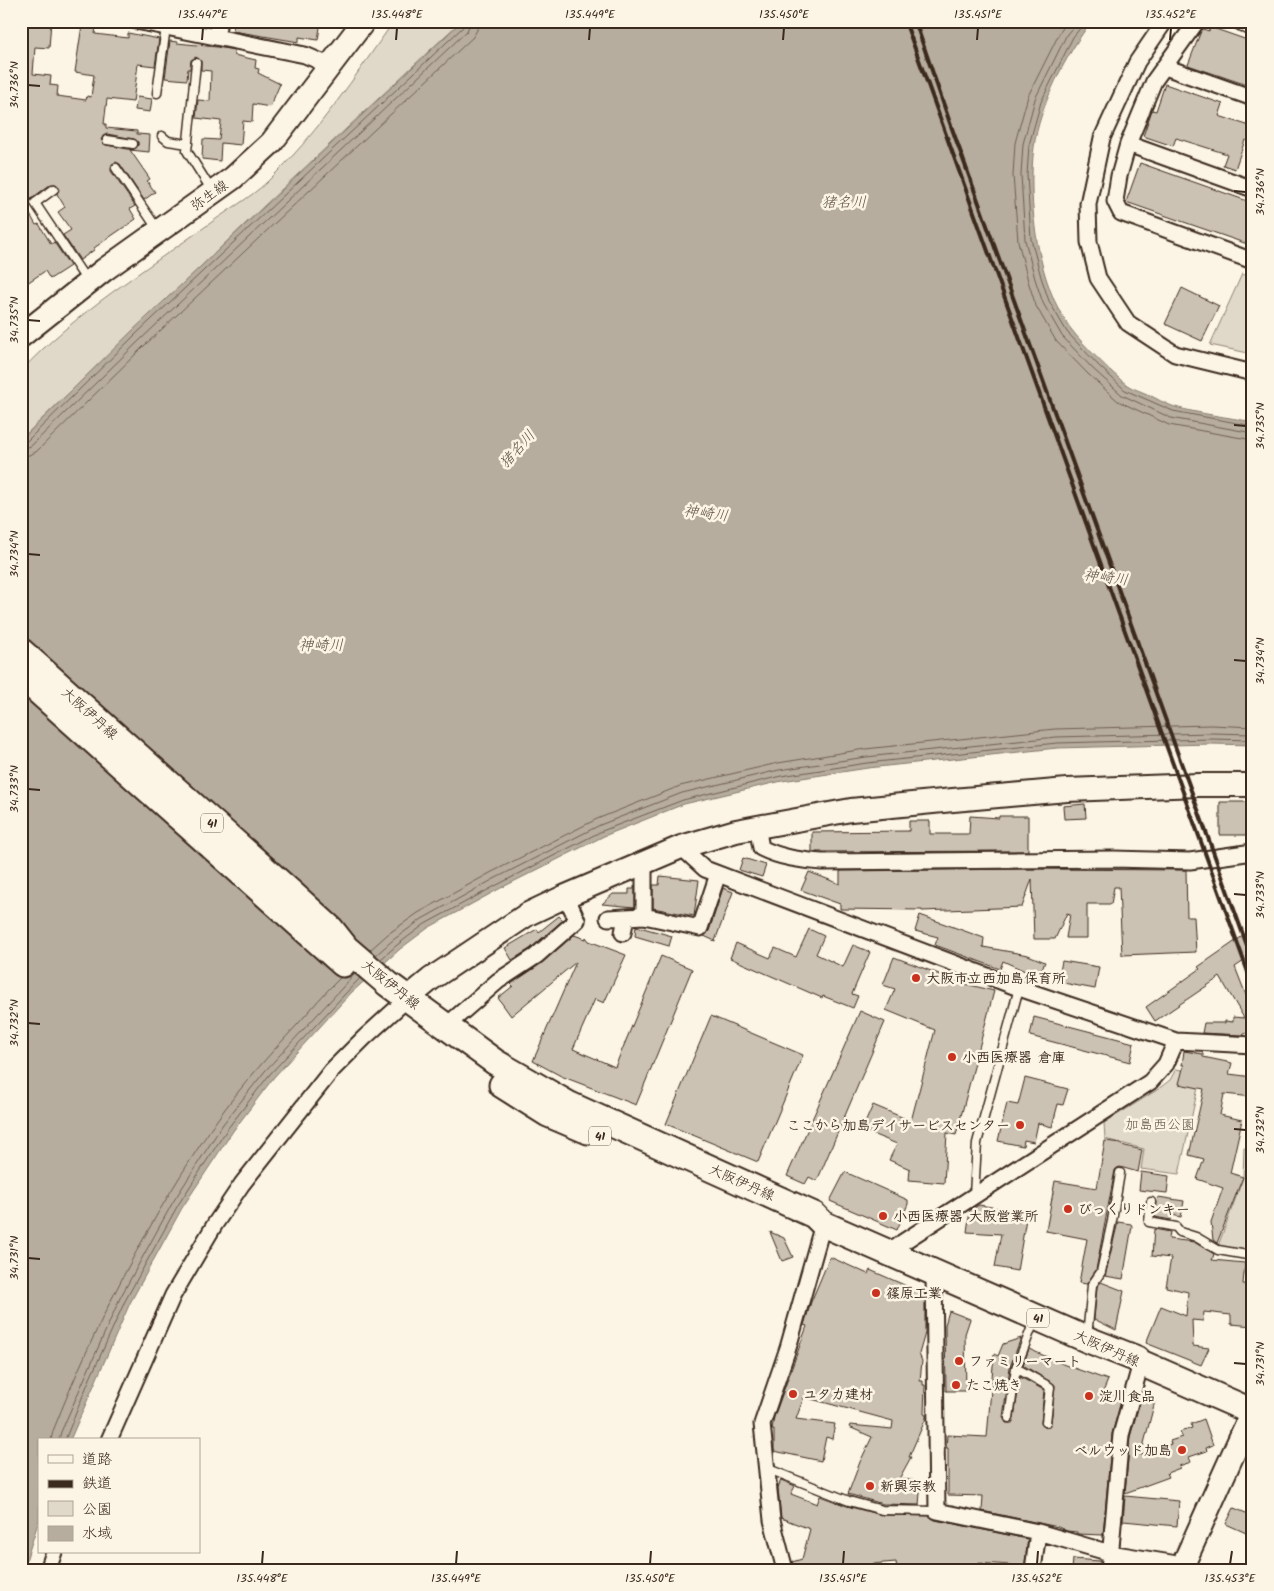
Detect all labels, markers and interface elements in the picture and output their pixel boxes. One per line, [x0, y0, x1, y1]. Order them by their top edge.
text: 135.447°E [178, 5, 229, 24]
text: 135.448°E [371, 5, 424, 24]
text: 135.449°E [565, 5, 616, 24]
text: 135.450°E [759, 5, 810, 24]
text: 135.451°E [954, 5, 1003, 24]
text: 135.452°E [1145, 5, 1197, 24]
text: 34.736°N [5, 61, 24, 109]
text: 34.736°N [1251, 168, 1270, 216]
street label: 弥生線 [186, 175, 233, 217]
water label: 猪名川 [821, 191, 867, 215]
text: 34.735°N [5, 296, 24, 344]
text: 34.735°N [1251, 402, 1270, 450]
water label: 猪名川 [494, 425, 542, 474]
water label: 神崎川 [682, 499, 730, 529]
text: 34.734°N [5, 530, 24, 578]
water label: 神崎川 [1082, 563, 1130, 593]
water label: 神崎川 [298, 634, 344, 658]
text: 34.734°N [1251, 637, 1270, 685]
street label: 大阪伊丹線 [56, 682, 123, 745]
text: 34.733°N [5, 765, 24, 813]
road number: 41 [201, 814, 223, 832]
text: 34.733°N [1251, 871, 1270, 919]
street label: 大阪伊丹線 [356, 954, 424, 1015]
place label: 大阪市立西加島保育所 [926, 968, 1066, 990]
marker: 大阪市立西加島保育所 [910, 972, 922, 984]
text: 34.732°N [5, 999, 24, 1047]
place label: 小西医療器 倉庫 [962, 1047, 1065, 1069]
marker: 小西医療器 倉庫 [946, 1051, 958, 1063]
text: 34.732°N [1251, 1106, 1270, 1154]
park label: 加島西公園 [1125, 1114, 1195, 1136]
place label: ここから加島デイサービスセンター [787, 1115, 1010, 1137]
marker: ここから加島デイサービスセンター [1014, 1119, 1026, 1131]
road number: 41 [589, 1126, 611, 1146]
street label: 大阪伊丹線 [705, 1159, 778, 1207]
place label: びっくりドンキー [1078, 1199, 1190, 1221]
marker: びっくりドンキー [1062, 1203, 1074, 1215]
place label: 小西医療器 大阪営業所 [893, 1206, 1038, 1228]
marker: 小西医療器 大阪営業所 [877, 1210, 889, 1222]
text: 34.731°N [5, 1236, 24, 1280]
place label: 篠原工業 [886, 1283, 942, 1305]
marker: 篠原工業 [870, 1287, 882, 1299]
road number: 41 [1027, 1309, 1049, 1328]
street label: 大阪伊丹線 [1070, 1325, 1143, 1373]
text: 34.731°N [1251, 1342, 1270, 1386]
place label: ファミリーマート [969, 1351, 1082, 1373]
marker: ファミリーマート [953, 1355, 965, 1367]
place label: たこ焼き [966, 1375, 1022, 1397]
marker: たこ焼き [950, 1379, 962, 1391]
place label: ユタカ建材 [803, 1384, 873, 1406]
place label: 淀川食品 [1099, 1386, 1155, 1408]
marker: ユタカ建材 [787, 1388, 799, 1400]
marker: 淀川食品 [1083, 1390, 1095, 1402]
legend [38, 1438, 200, 1554]
place label: ベルウッド加島 [1074, 1440, 1172, 1462]
marker: ベルウッド加島 [1176, 1444, 1188, 1456]
text: 道路 [82, 1448, 112, 1472]
text: 鉄道 [82, 1472, 112, 1496]
place label: 新興宗教 [880, 1476, 936, 1498]
marker: 新興宗教 [864, 1480, 876, 1492]
text: 公園 [82, 1498, 112, 1522]
text: 水域 [82, 1522, 112, 1546]
text: 135.448°E [236, 1569, 289, 1588]
text: 135.449°E [431, 1569, 482, 1588]
text: 135.450°E [625, 1569, 676, 1588]
text: 135.451°E [819, 1569, 868, 1588]
text: 135.452°E [1011, 1569, 1063, 1588]
text: 135.453°E [1205, 1569, 1256, 1588]

